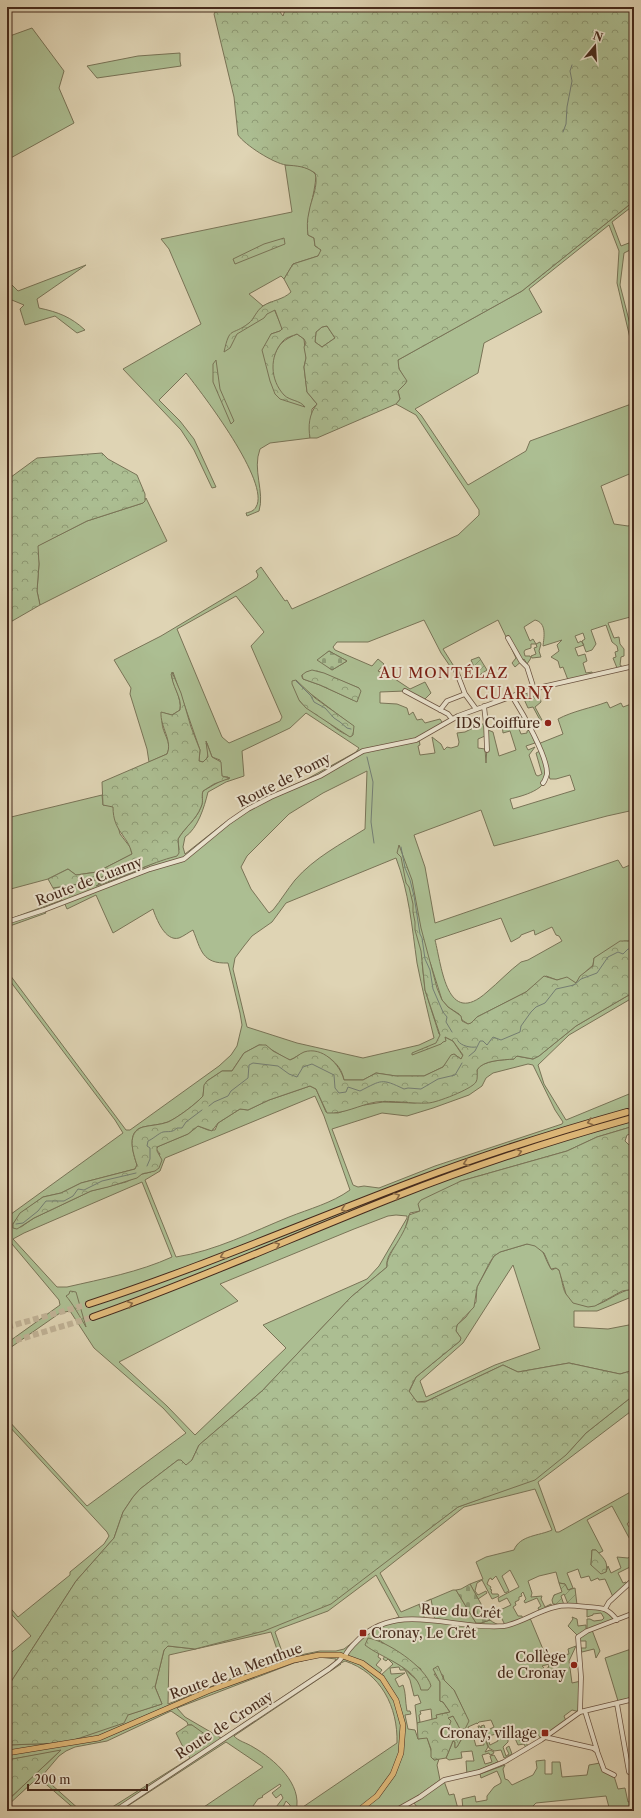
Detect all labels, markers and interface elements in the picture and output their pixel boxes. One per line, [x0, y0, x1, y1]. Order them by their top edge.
north arrow [575, 26, 615, 66]
text: N [591, 28, 605, 45]
district label: AU MONTÉLAZ [378, 663, 509, 682]
district label: CUARNY [476, 683, 554, 703]
place label: IDS Coiffure [456, 714, 540, 732]
marker: IDS Coiffure [543, 718, 553, 728]
street label: Route de Pomy [235, 749, 334, 811]
street label: Route de Cuarny [33, 852, 145, 910]
one-way arrow [586, 1117, 593, 1126]
one-way arrow [516, 1148, 523, 1157]
one-way arrow [463, 1158, 470, 1166]
one-way arrow [394, 1192, 401, 1200]
one-way arrow [341, 1204, 348, 1212]
one-way arrow [272, 1242, 280, 1250]
one-way arrow [220, 1252, 227, 1260]
one-way arrow [127, 1300, 134, 1308]
street label: Rue du Crêt [420, 1600, 502, 1622]
place label: Cronay, Le Crêt [371, 1624, 476, 1642]
marker: Cronay, Le Crêt [358, 1628, 368, 1638]
street label: Route de la Menthue [167, 1639, 305, 1703]
place label: Collège de Cronay [497, 1648, 566, 1682]
marker: Collège de Cronay [569, 1660, 579, 1670]
street label: Route de Cronay [172, 1687, 276, 1763]
place label: Cronay, village [439, 1724, 537, 1742]
marker: Cronay, village [540, 1728, 550, 1738]
scale bar [28, 1766, 147, 1792]
text: 200 m [34, 1772, 71, 1787]

